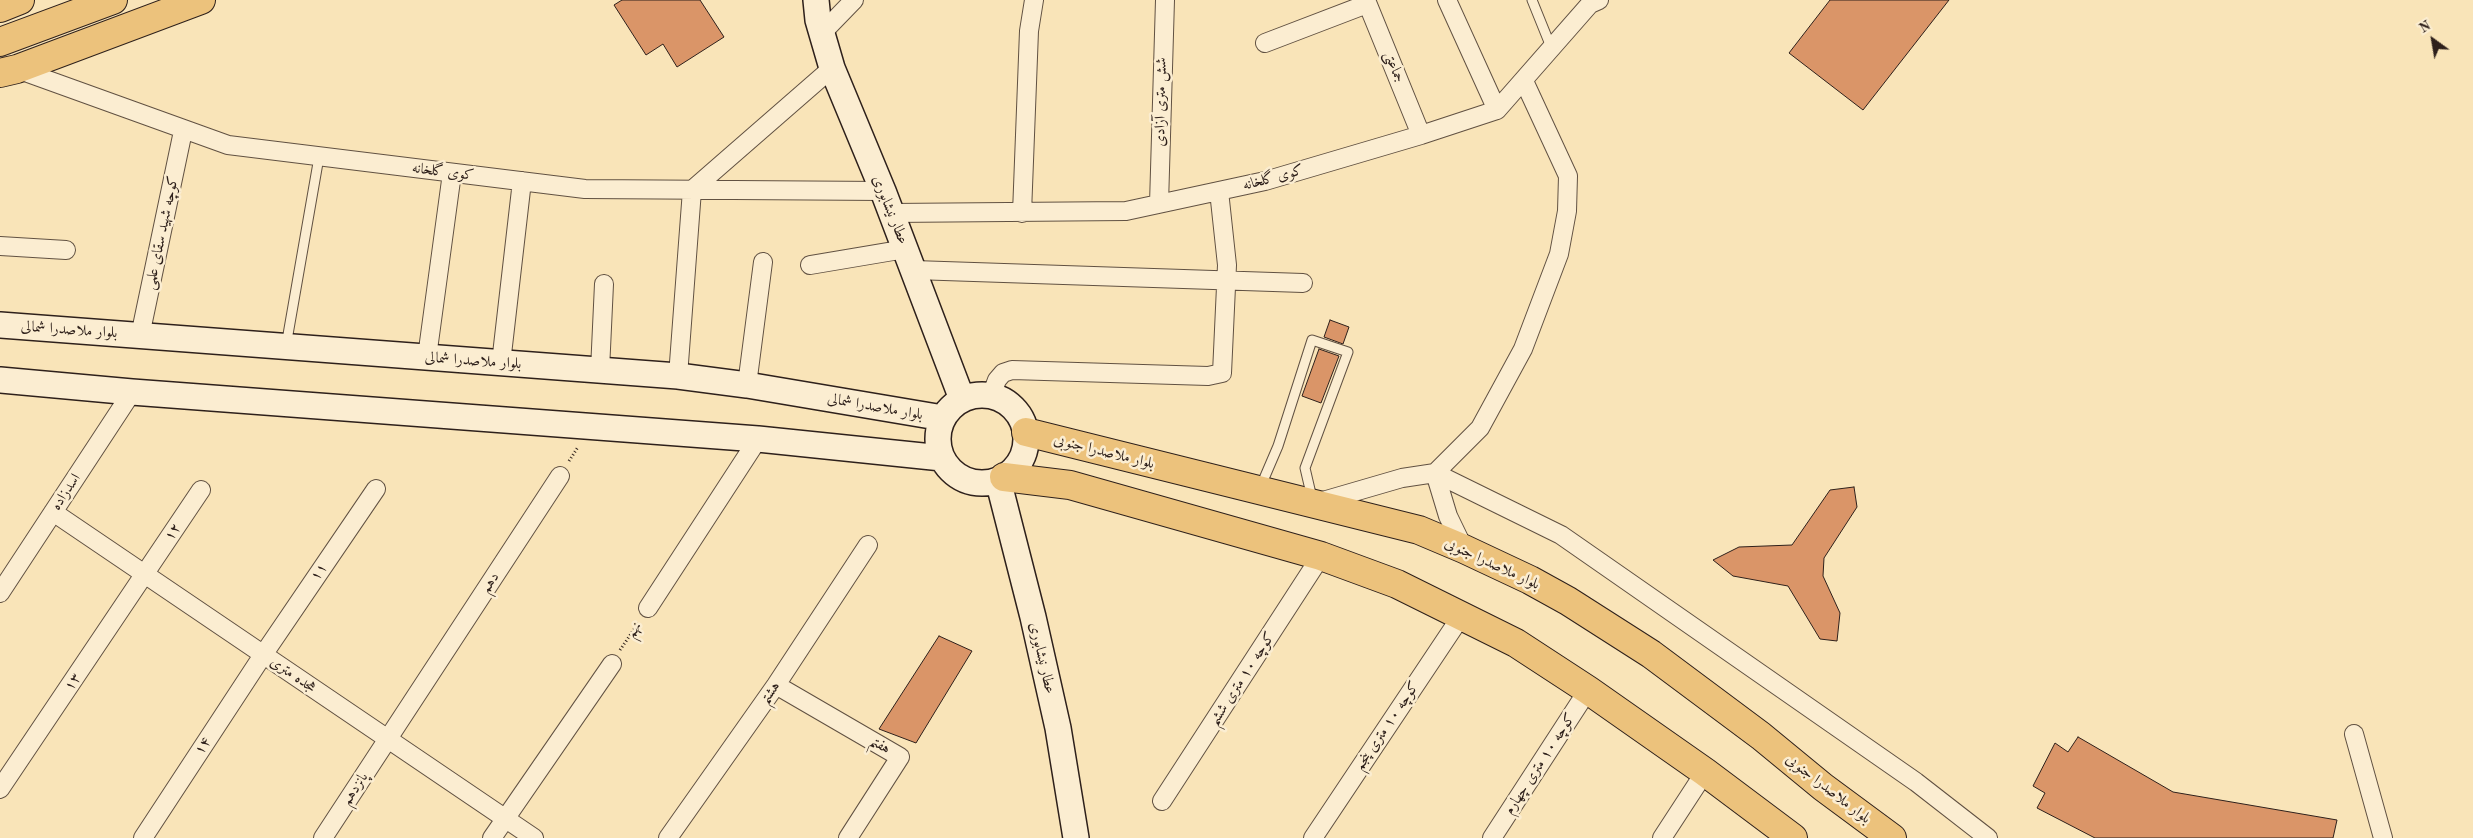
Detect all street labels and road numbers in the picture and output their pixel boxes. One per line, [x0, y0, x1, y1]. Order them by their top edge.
street label: جماعتی [1380, 49, 1408, 85]
street label: شش متری آزادی [1151, 57, 1171, 147]
street label: کوی گلخانه [411, 159, 475, 185]
street label: کوی گلخانه [1241, 161, 1305, 195]
street label: عطار نیشابوری [868, 173, 912, 247]
street label: کوچه شهید سقای علمی [141, 174, 183, 292]
street label: بلوار ملاصدرا شمالی [20, 318, 118, 342]
street label: بلوار ملاصدرا شمالی [424, 349, 522, 373]
street label: بلوار ملاصدرا شمالی [826, 390, 924, 424]
street label: بلوار ملاصدرا جنوبی [1052, 431, 1156, 473]
street label: اسدزاده [47, 470, 85, 514]
street label: ۱۲ [161, 520, 185, 544]
street label: بلوار ملاصدرا جنوبی [1442, 534, 1542, 594]
street label: ۱۱ [307, 560, 331, 584]
street label: دهم [477, 569, 503, 597]
street label: نهم [622, 618, 646, 642]
street label: عطار نیشابوری [1025, 621, 1059, 695]
street label: کوچه ۱۰ متری ششم [1205, 629, 1279, 729]
street label: هجده متری [266, 653, 320, 697]
street label: ۱۳ [61, 670, 85, 694]
street label: هشتم [756, 678, 784, 708]
street label: کوچه ۱۰ متری پنجم [1351, 678, 1423, 774]
street label: کوچه ۱۰ متری چهارم [1500, 710, 1580, 818]
street label: هفتم [866, 732, 894, 758]
street label: ۱۴ [191, 734, 215, 758]
street label: بلوار ملاصدرا جنوبی [1782, 750, 1874, 828]
street label: پانزدهم [338, 769, 372, 809]

